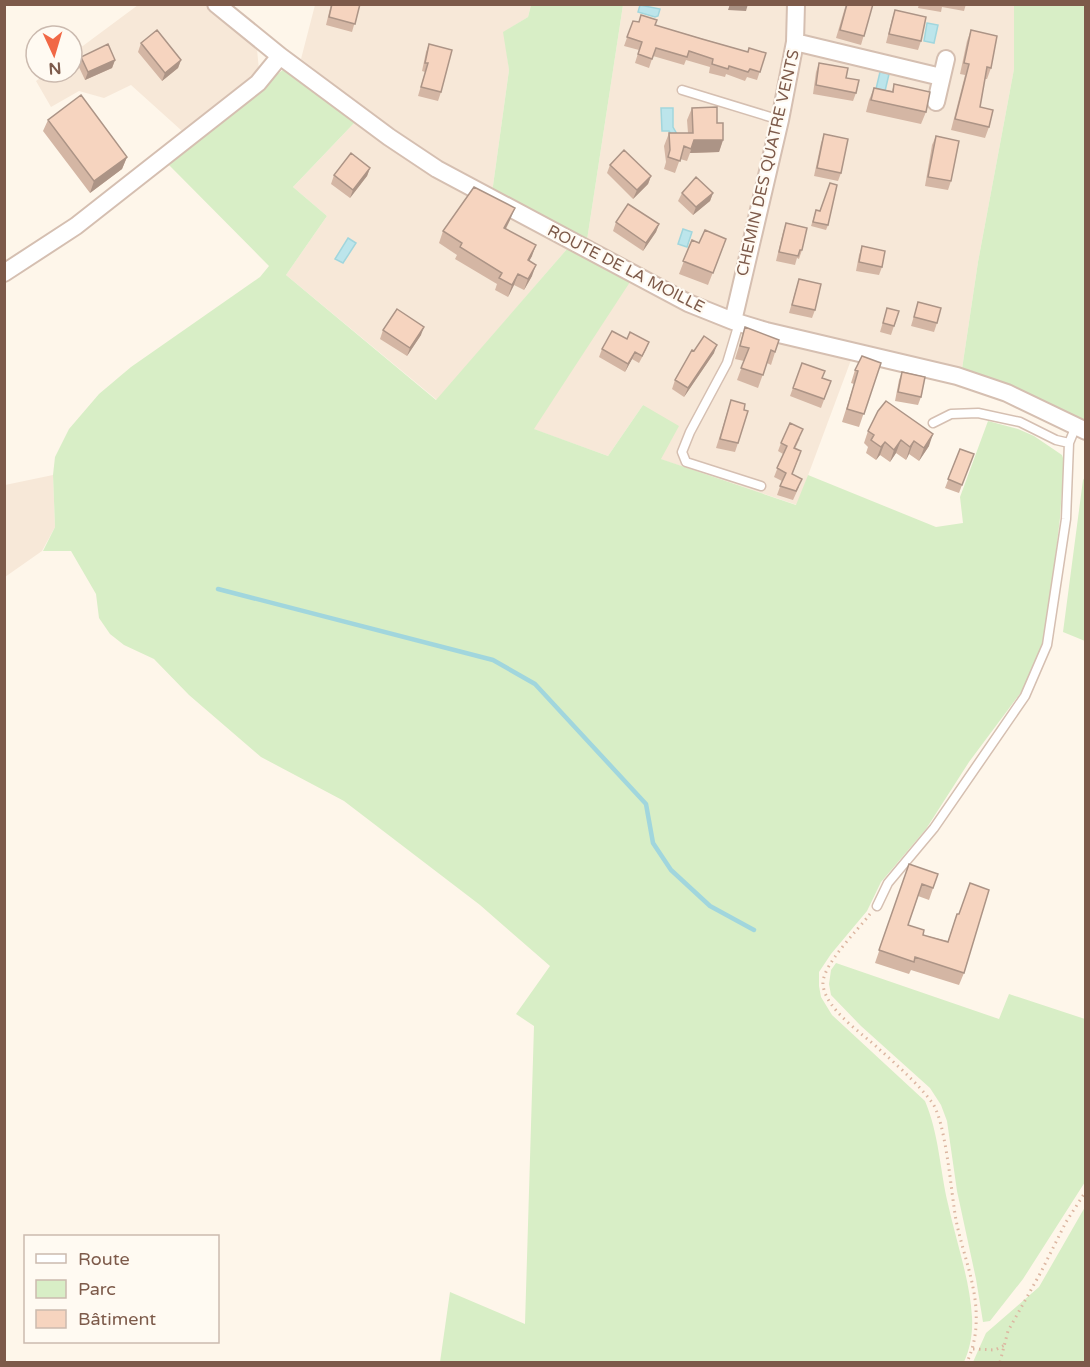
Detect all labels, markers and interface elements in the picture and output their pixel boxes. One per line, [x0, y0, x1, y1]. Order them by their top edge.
north arrow [24, 24, 84, 84]
street label: CHEMIN DES QUATRE VENTS [732, 48, 804, 278]
text: N [48, 58, 62, 78]
street label: ROUTE DE LA MOILLE [544, 221, 708, 317]
legend [24, 1235, 219, 1343]
text: Route [78, 1248, 130, 1270]
text: Parc [78, 1278, 116, 1300]
text: Bâtiment [78, 1308, 156, 1330]

